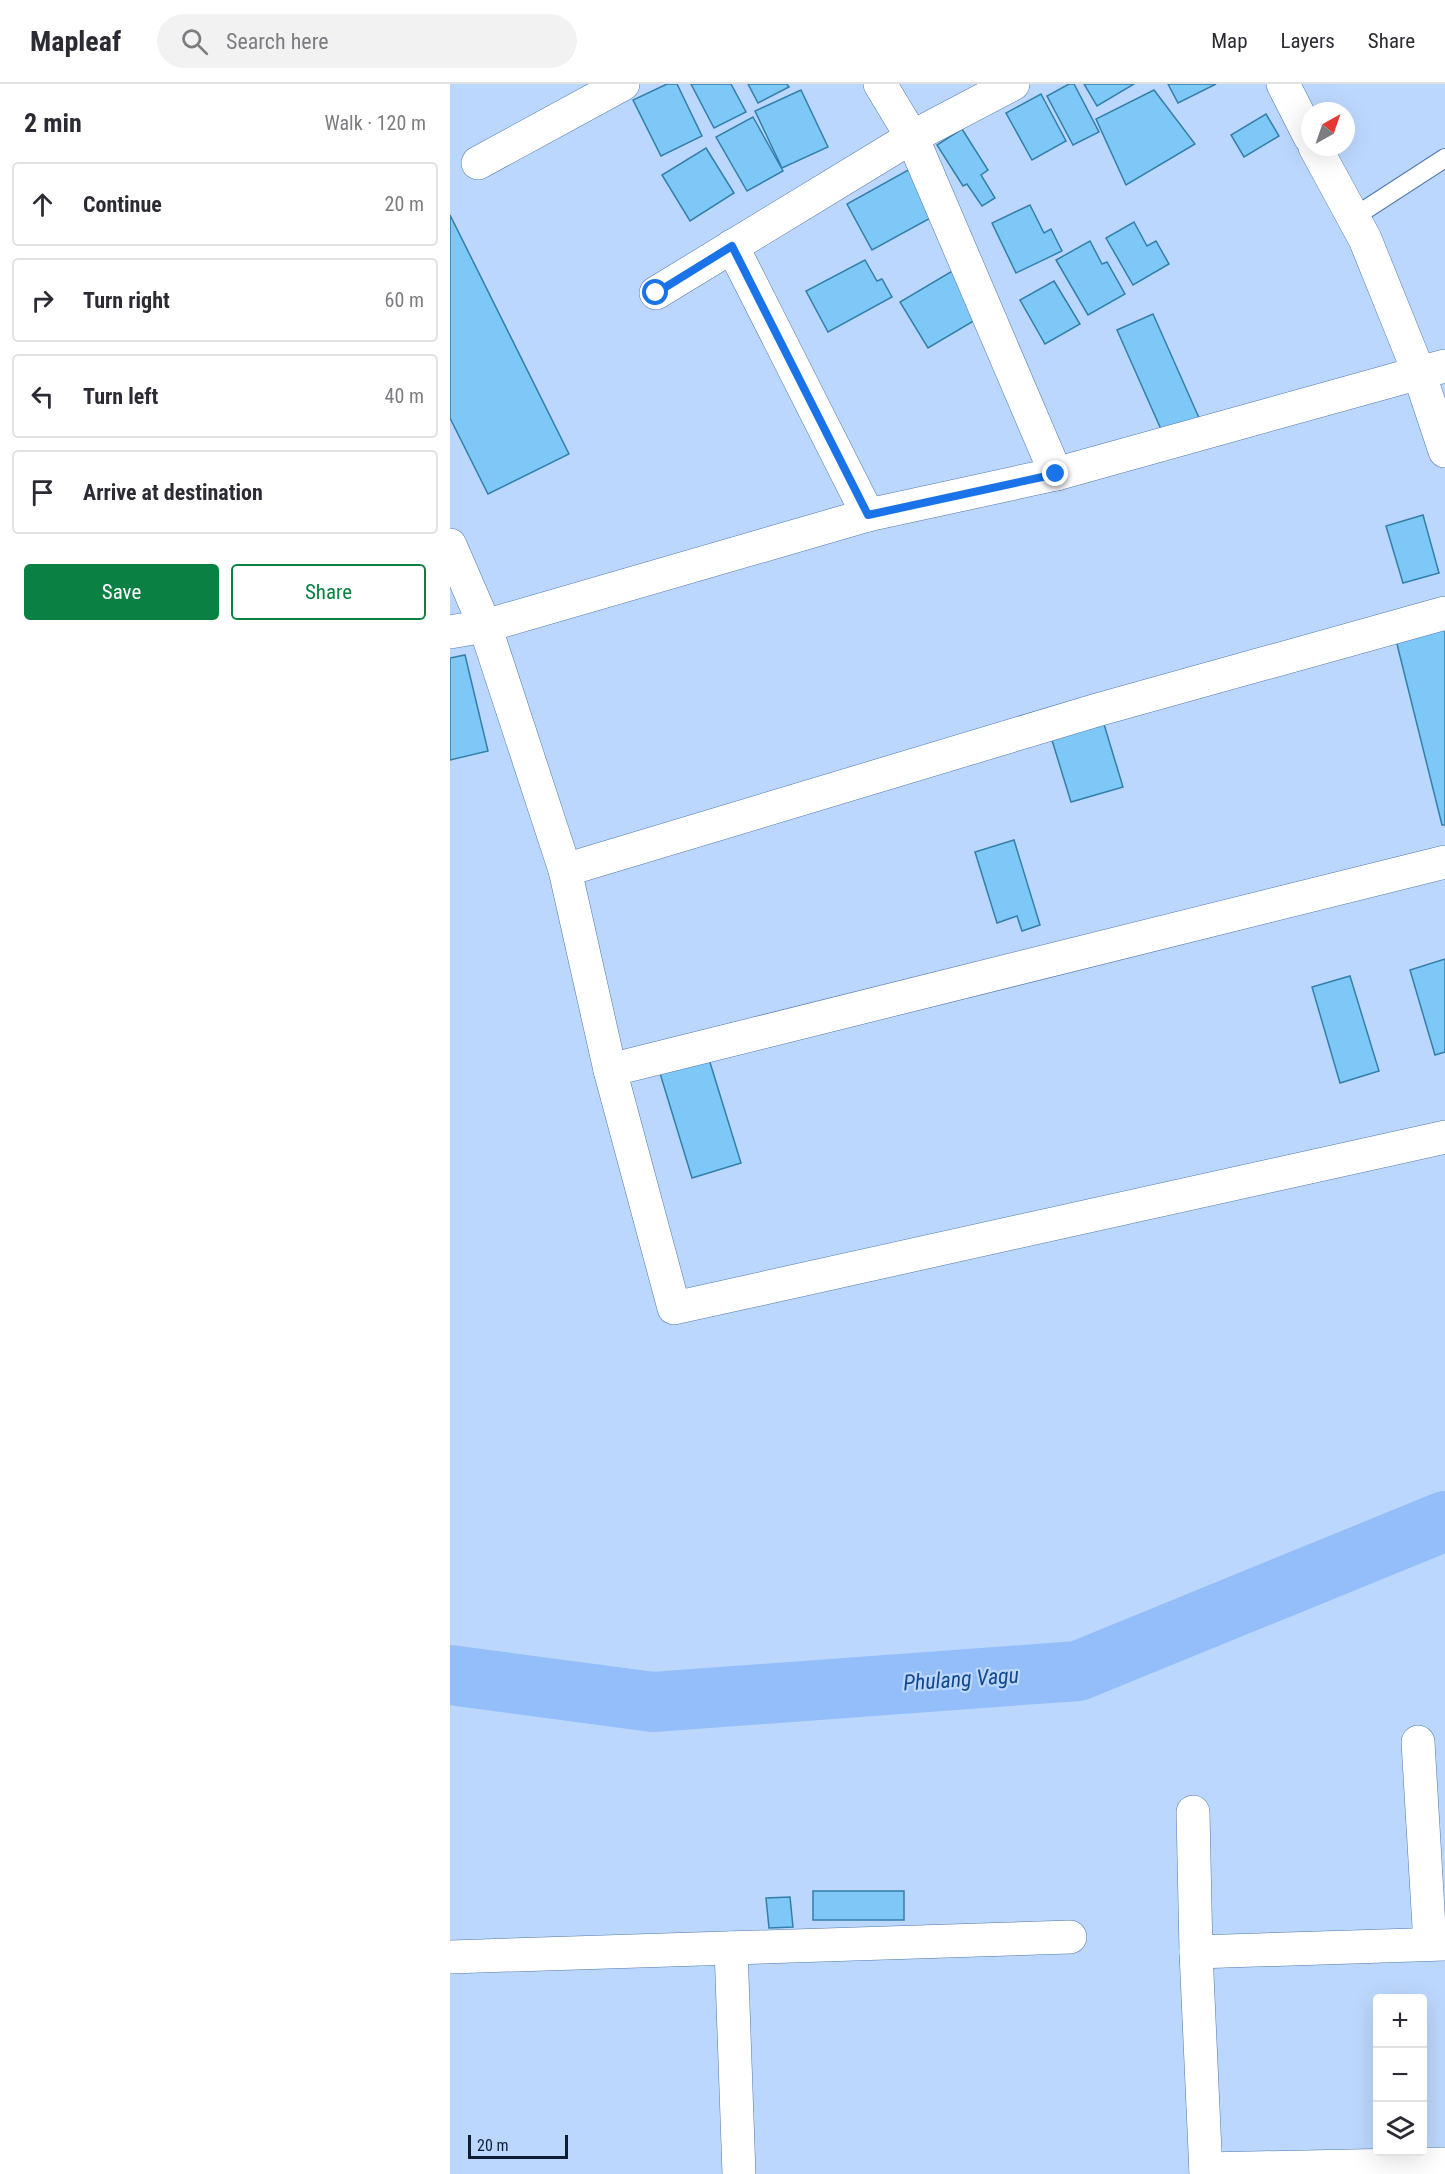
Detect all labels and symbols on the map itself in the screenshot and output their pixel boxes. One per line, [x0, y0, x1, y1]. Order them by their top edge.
north arrow [1301, 102, 1355, 156]
route start [642, 279, 668, 305]
route end [1042, 460, 1068, 486]
water label: Phulang Vagu [902, 1662, 1020, 1696]
scale bar [468, 2132, 568, 2160]

